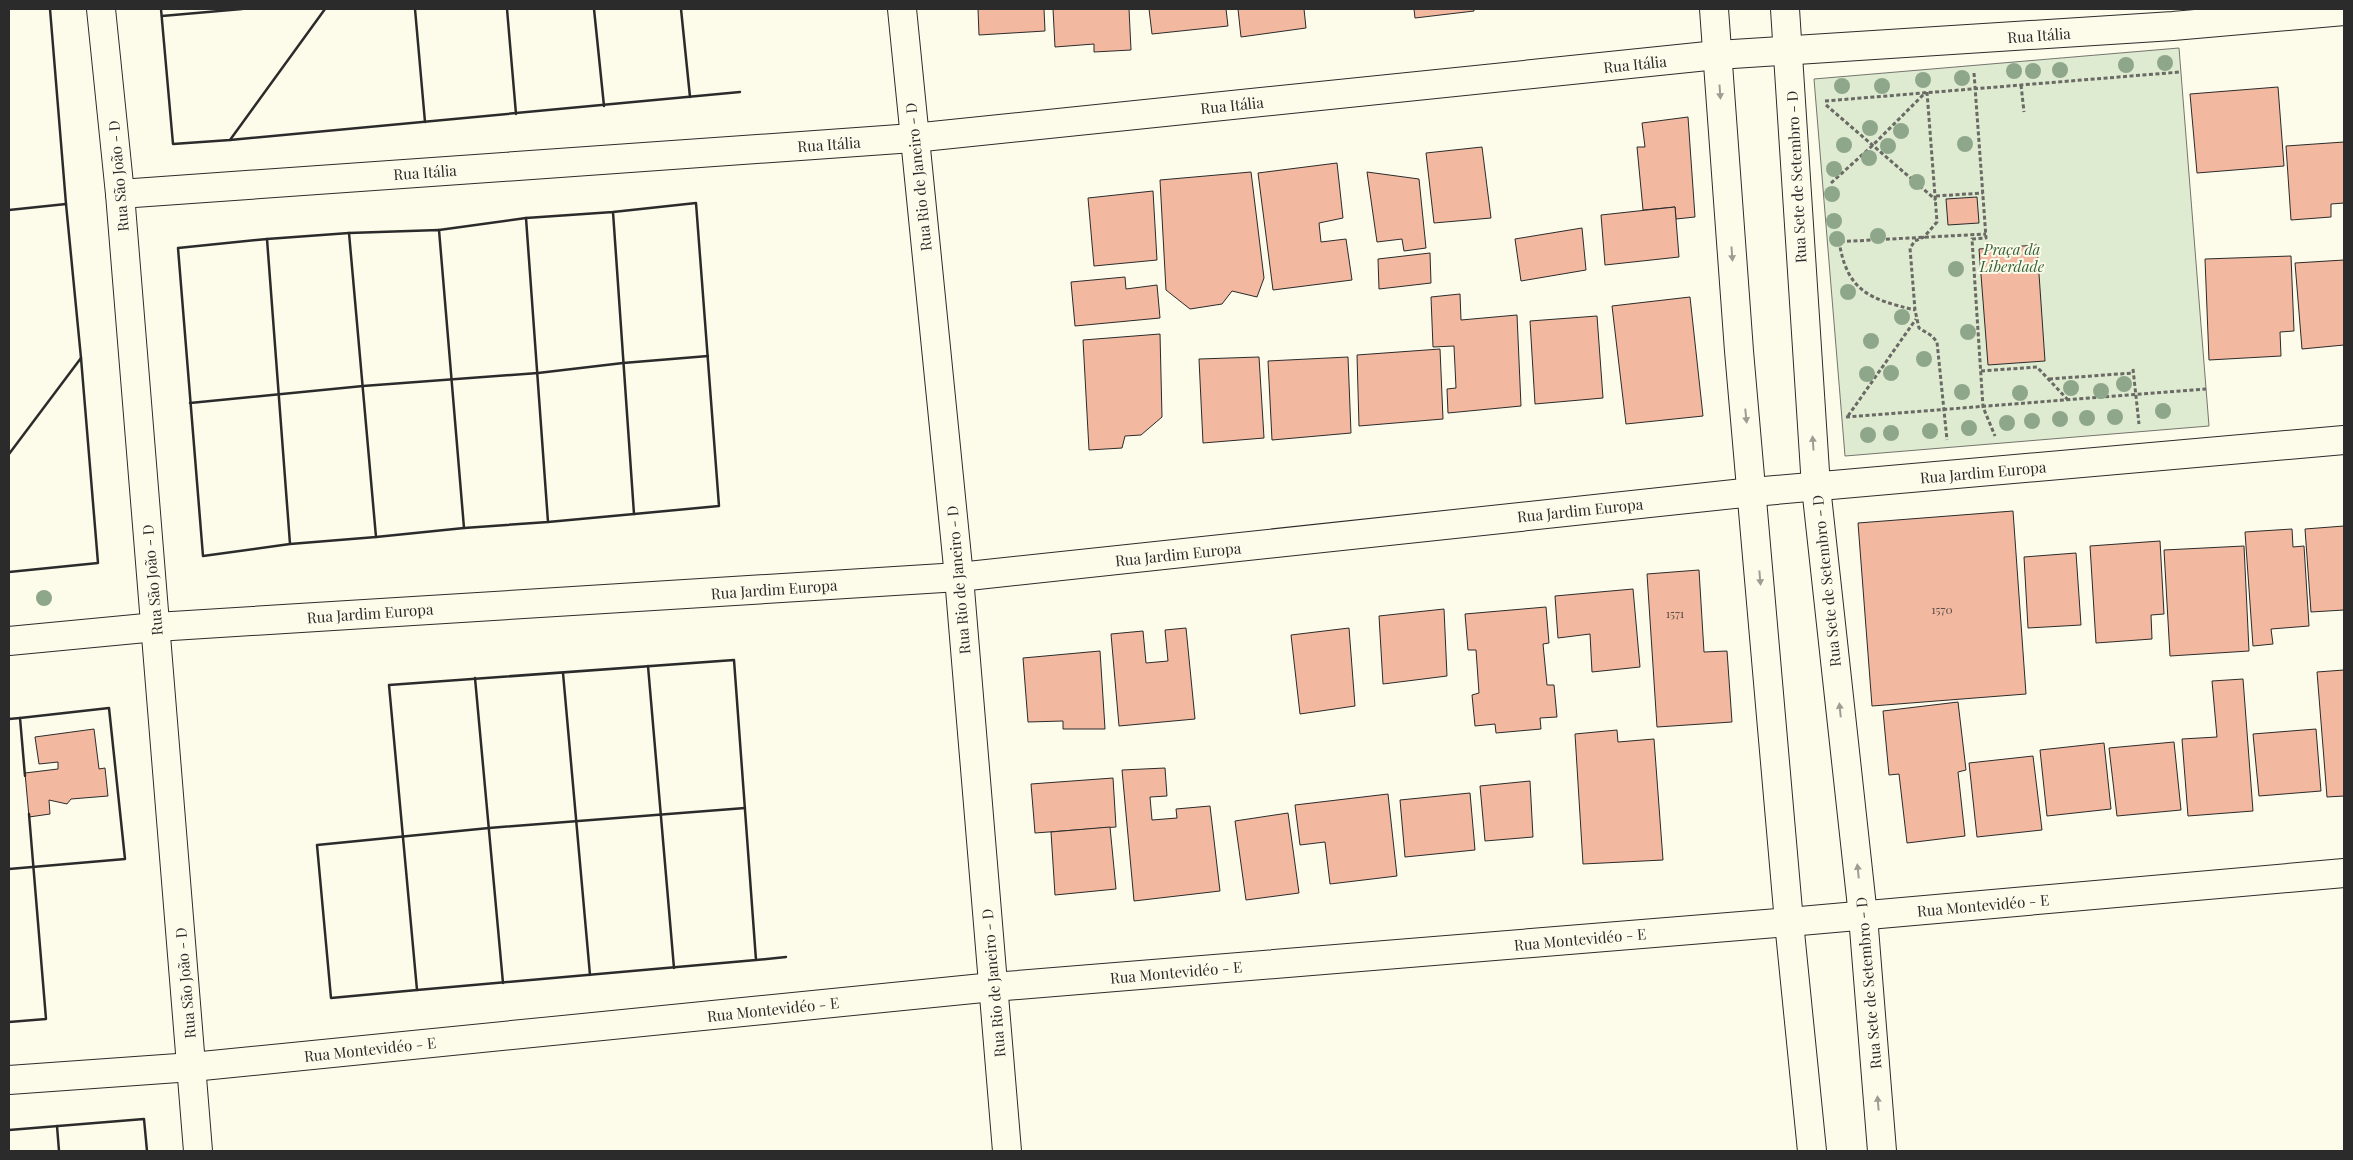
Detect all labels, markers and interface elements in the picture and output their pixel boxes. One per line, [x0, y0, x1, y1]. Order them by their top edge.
street label: Rua Itália [2007, 23, 2072, 47]
street label: Rua Itália [1602, 51, 1668, 77]
one-way arrow [1717, 85, 1725, 101]
street label: Rua Sete de Setembro - D [1781, 90, 1811, 264]
street label: Rua Itália [1199, 92, 1265, 118]
street label: Rua Rio de Janeiro - D [900, 102, 936, 252]
street label: Rua São João - D [103, 120, 133, 232]
street label: Rua Itália [797, 132, 862, 156]
street label: Rua Itália [393, 160, 458, 184]
park label: Praça da Liberdade [1979, 239, 2045, 276]
one-way arrow [1729, 247, 1737, 263]
one-way arrow [1742, 409, 1750, 425]
one-way arrow [1809, 435, 1817, 451]
street label: Rua Jardim Europa [1919, 456, 2047, 487]
street label: Rua Jardim Europa [1516, 493, 1645, 527]
street label: Rua Sete de Setembro - D [1807, 494, 1845, 668]
street label: Rua Rio de Janeiro - D [942, 505, 974, 655]
street label: Rua São João - D [137, 524, 167, 636]
street label: Rua Jardim Europa [1114, 537, 1243, 571]
one-way arrow [1757, 570, 1765, 586]
street label: Rua Jardim Europa [710, 575, 838, 603]
street label: Rua Jardim Europa [306, 599, 434, 627]
house number: 1570 [1931, 601, 1953, 617]
house number: 1571 [1666, 605, 1685, 621]
one-way arrow [1836, 701, 1844, 717]
one-way arrow [1854, 863, 1862, 879]
street label: Rua Montevidéo - E [1916, 889, 2050, 921]
street label: Rua Sete de Setembro - D [1851, 896, 1885, 1070]
street label: Rua Rio de Janeiro - D [977, 908, 1009, 1058]
street label: Rua Montevidéo - E [1513, 923, 1647, 955]
street label: Rua São João - D [170, 927, 200, 1039]
street label: Rua Montevidéo - E [1109, 956, 1243, 988]
street label: Rua Montevidéo - E [706, 992, 840, 1026]
street label: Rua Montevidéo - E [303, 1032, 437, 1066]
one-way arrow [1874, 1094, 1882, 1110]

